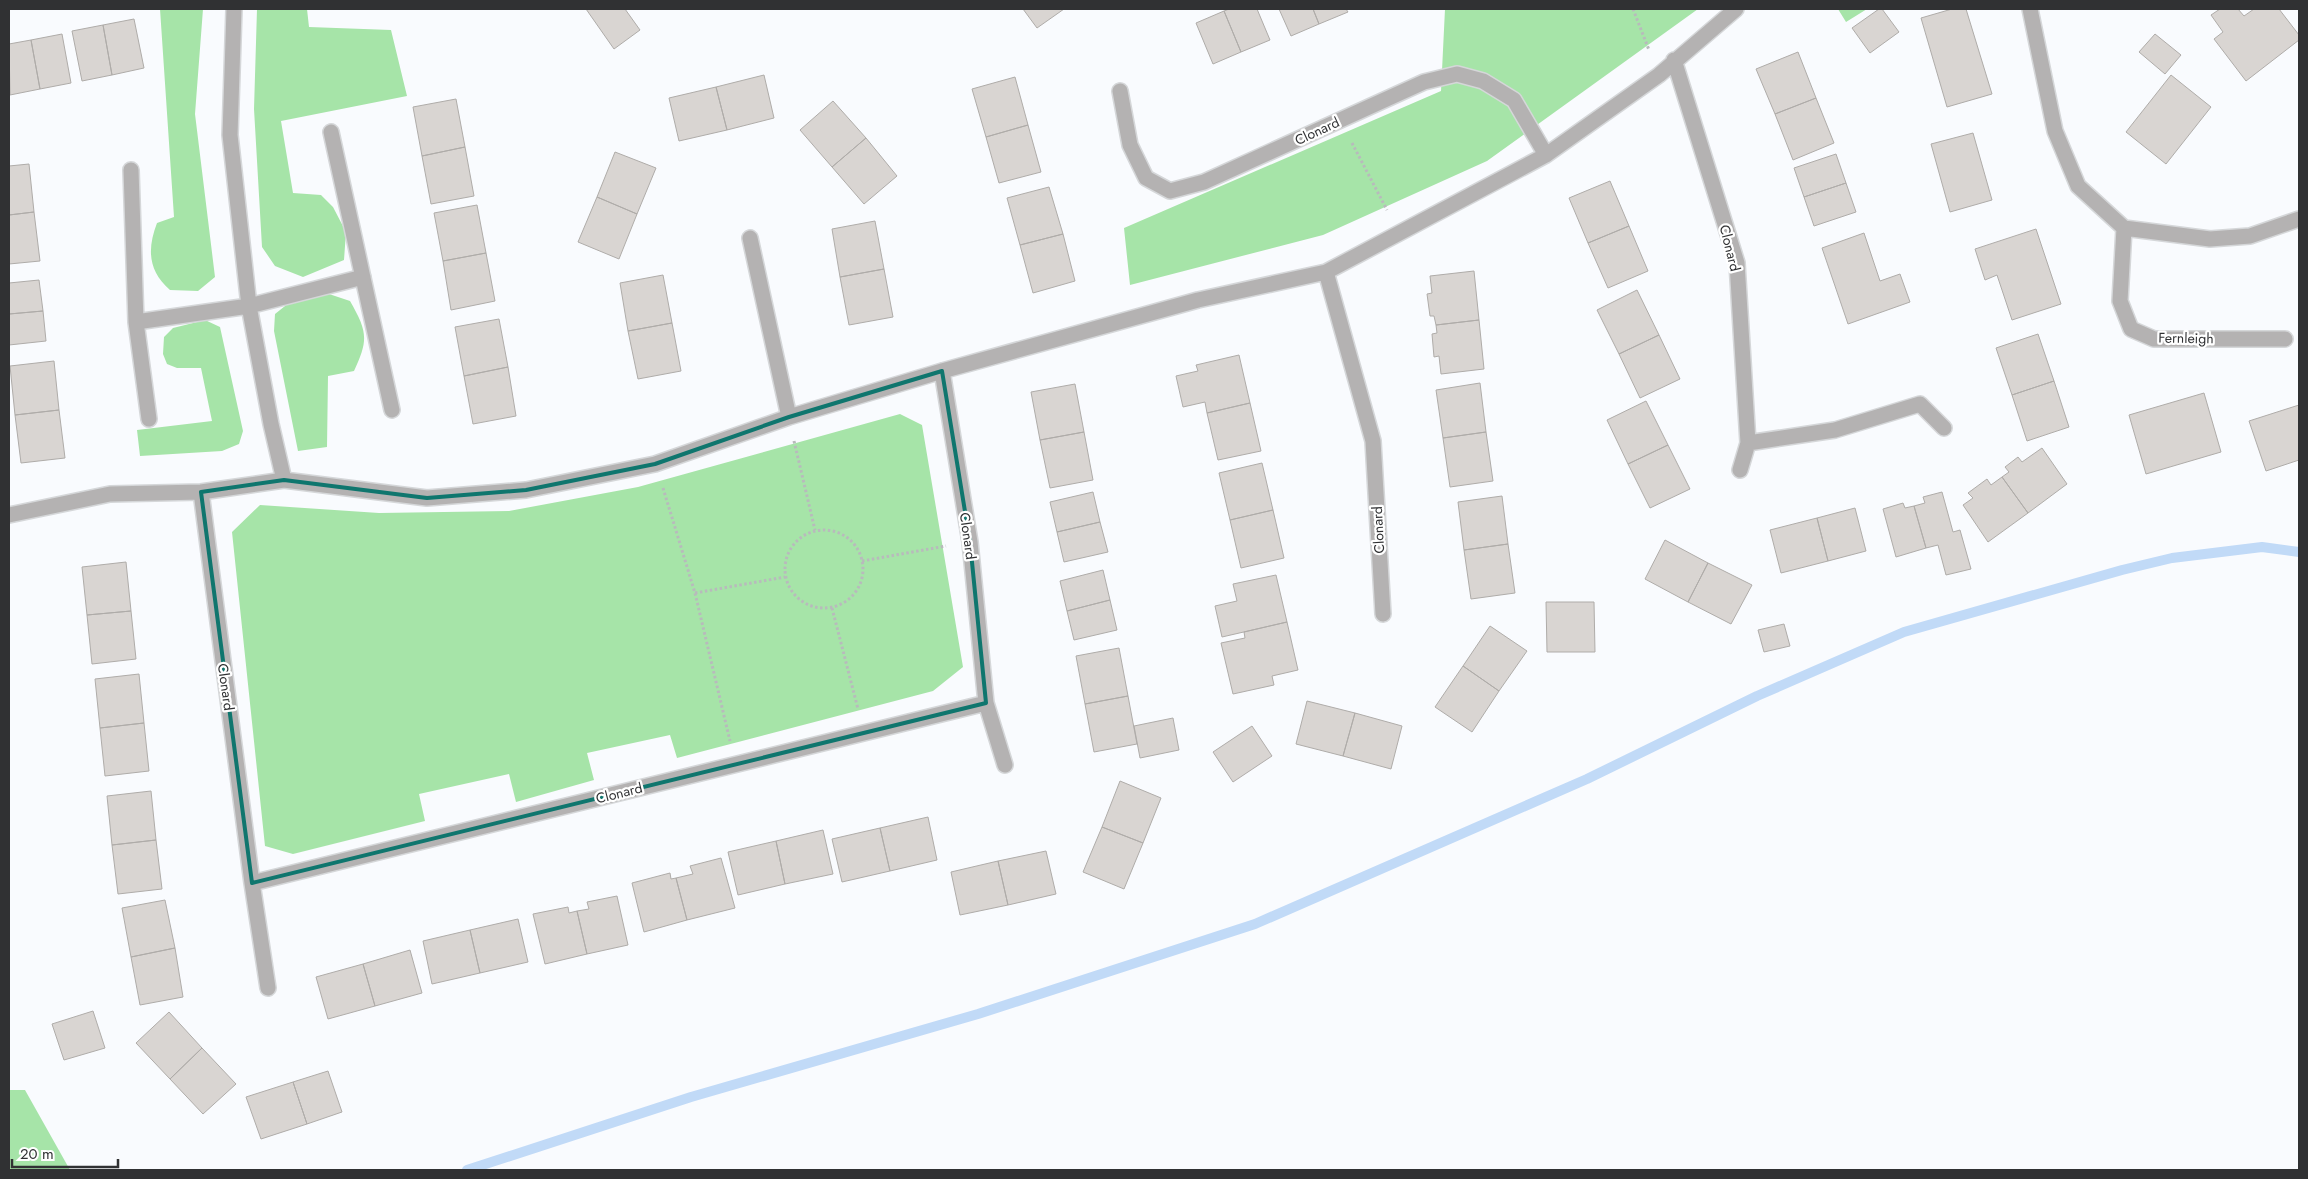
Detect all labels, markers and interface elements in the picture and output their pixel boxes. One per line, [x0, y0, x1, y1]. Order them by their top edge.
street label: Clonard [1291, 112, 1343, 150]
street label: Clonard [1715, 223, 1745, 273]
street label: Fernleigh [2158, 328, 2214, 348]
street label: Clonard [1367, 506, 1389, 554]
street label: Clonard [955, 511, 981, 561]
street label: Clonard [213, 662, 239, 712]
street label: Clonard [594, 778, 644, 808]
scale bar [12, 1136, 119, 1168]
text: 20 m [20, 1143, 54, 1165]

